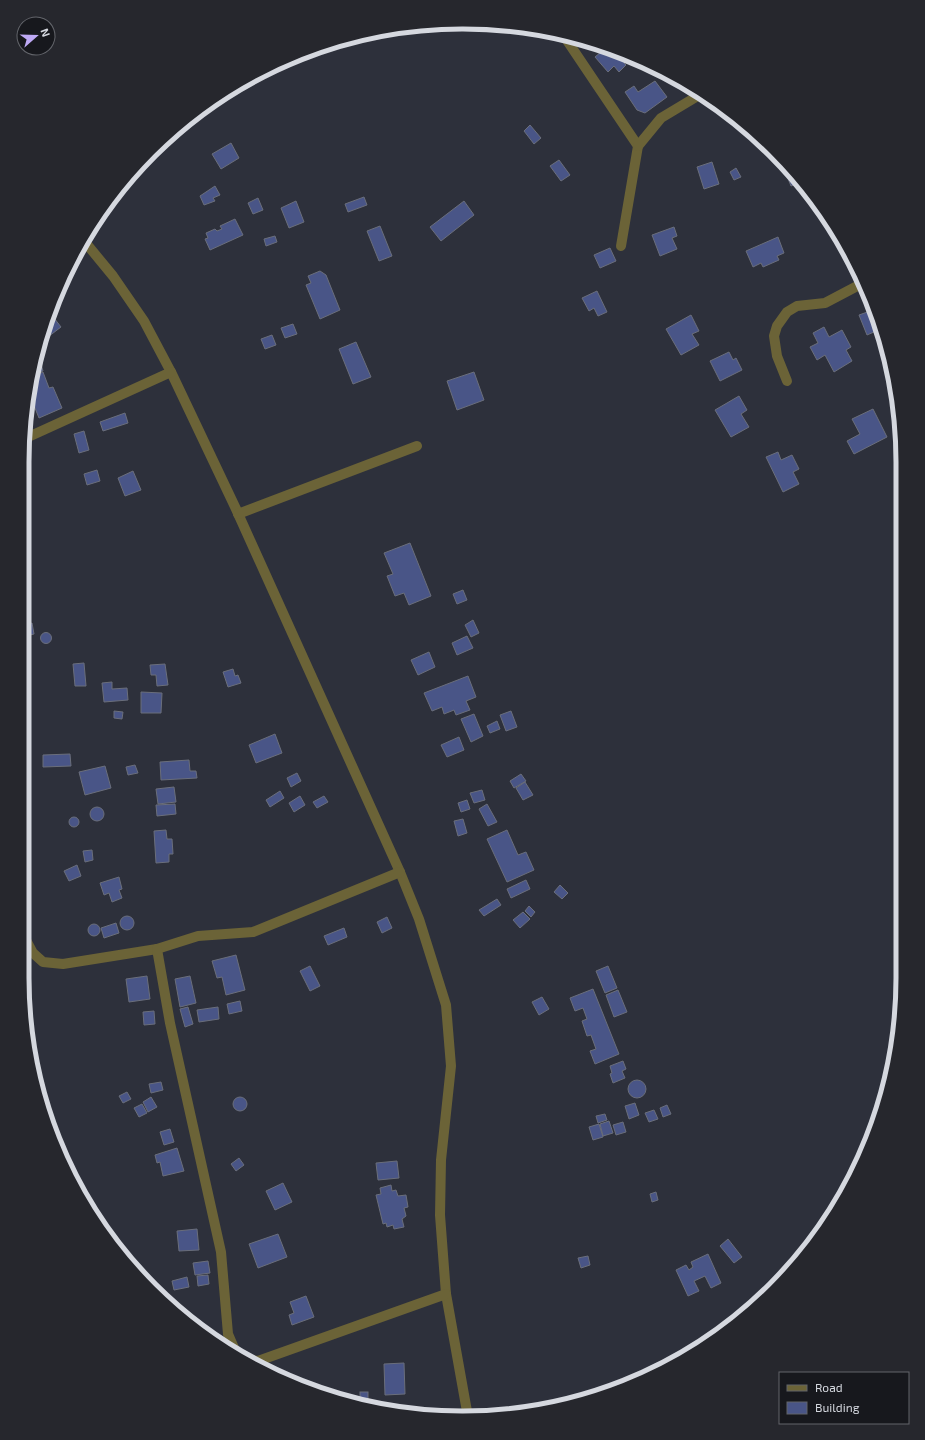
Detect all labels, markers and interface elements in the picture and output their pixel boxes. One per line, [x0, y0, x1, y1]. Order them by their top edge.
north arrow [16, 16, 56, 56]
text: N [38, 26, 53, 38]
legend [779, 1372, 909, 1424]
text: Road [815, 1380, 843, 1394]
text: Building [815, 1400, 860, 1414]

